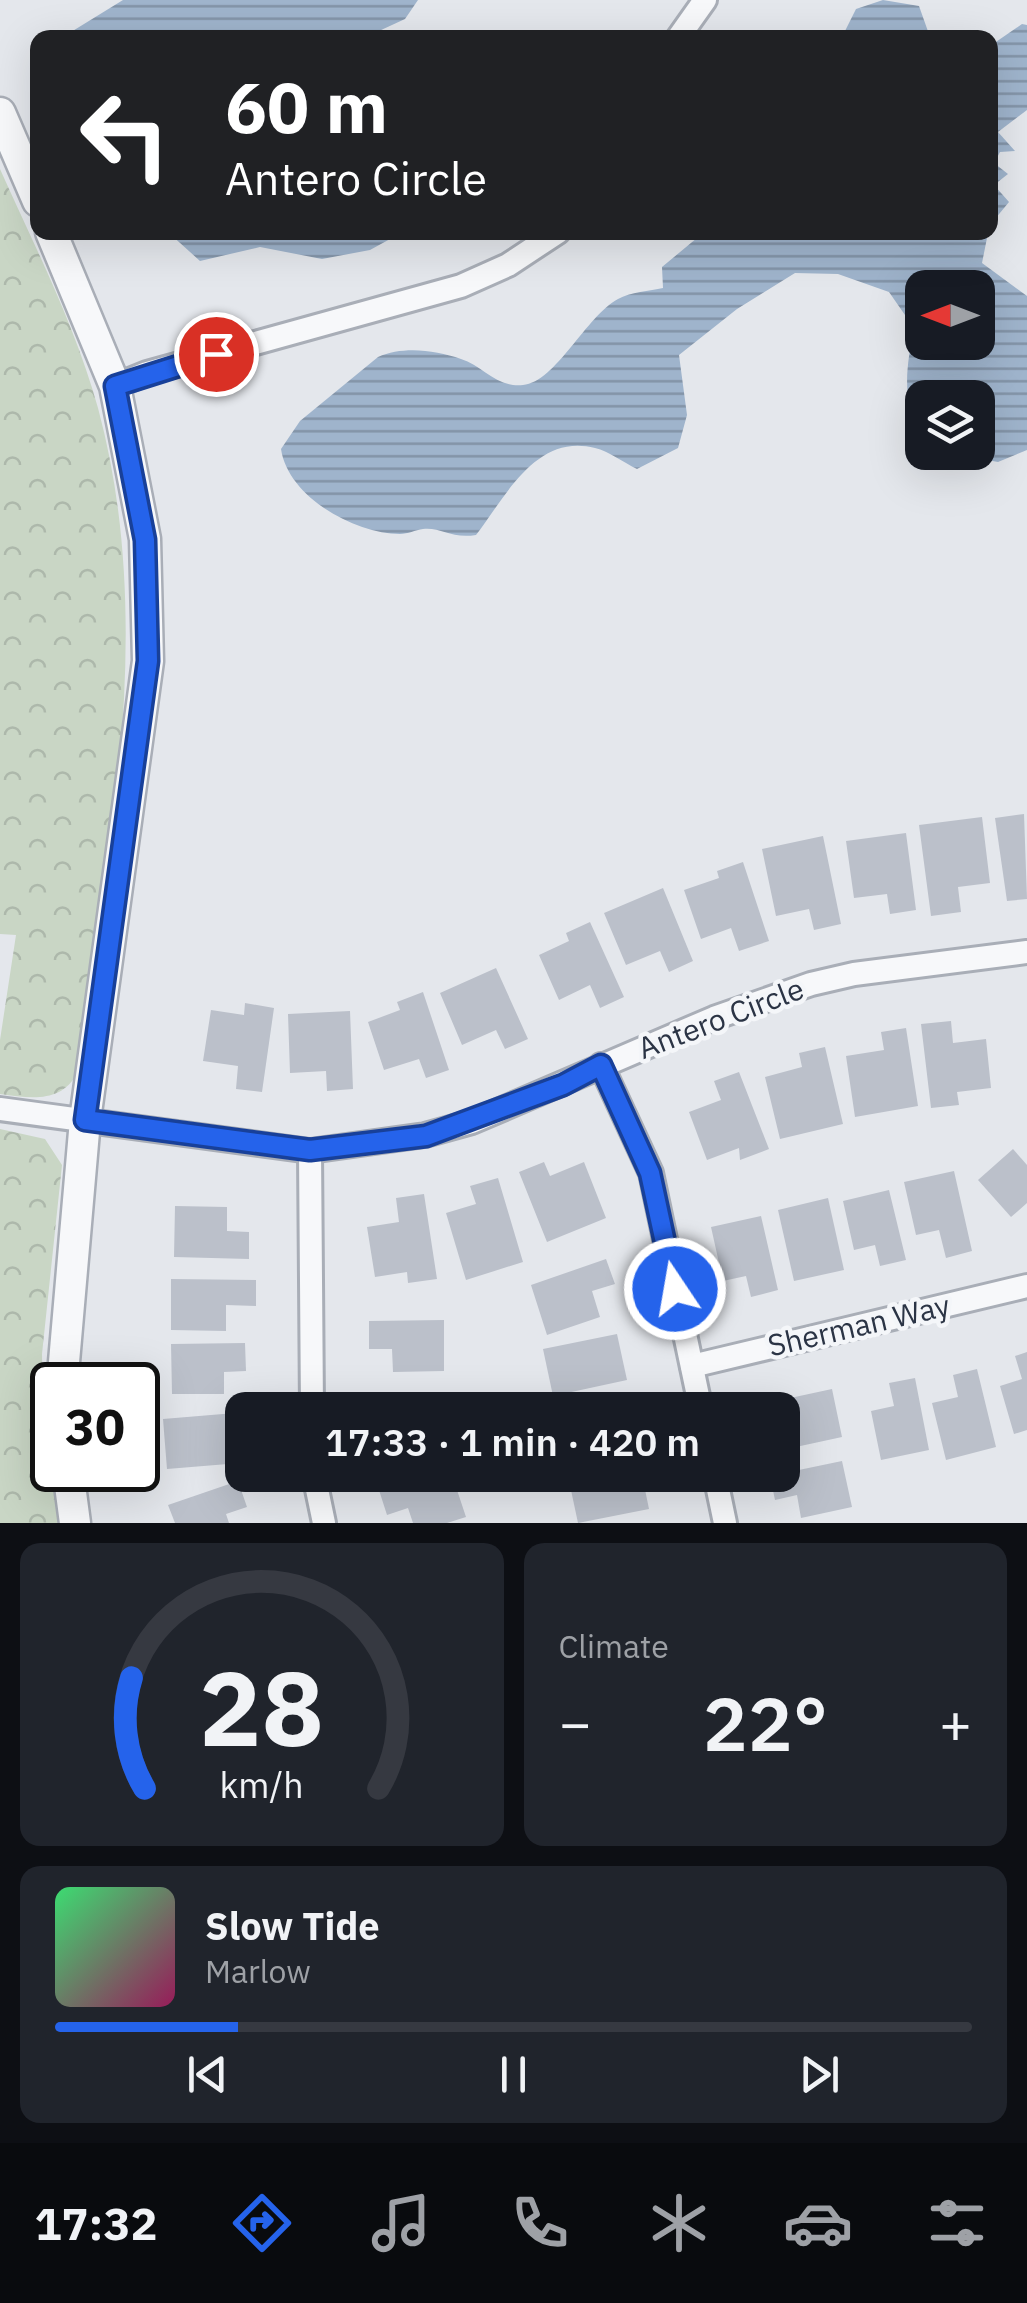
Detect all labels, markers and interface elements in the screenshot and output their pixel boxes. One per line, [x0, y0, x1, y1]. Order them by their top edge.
text: 60 m [225, 61, 388, 152]
icon: left [60, 70, 190, 200]
text: Antero Circle [225, 149, 487, 207]
north arrow [905, 270, 995, 360]
map controls [905, 270, 995, 470]
pin [174, 312, 259, 397]
icon: arrive [189, 327, 244, 382]
button: layers [905, 380, 995, 470]
street label: Antero Circle [632, 968, 809, 1067]
position arrow [623, 1237, 727, 1341]
street label: Sherman Way [764, 1285, 953, 1364]
speed limit sign: 30 [30, 1362, 160, 1492]
text: 17:33 · 1 min · 420 m [325, 1417, 700, 1466]
text: Climate [559, 1625, 669, 1667]
text: 28 [199, 1639, 324, 1775]
text: 22° [703, 1674, 828, 1772]
text: − [559, 1687, 592, 1758]
text: + [939, 1687, 972, 1758]
text: km/h [220, 1761, 304, 1808]
text: Slow Tide [205, 1901, 380, 1950]
text: Marlow [205, 1950, 311, 1992]
icon: previous [180, 2047, 235, 2102]
icon: pause [486, 2047, 541, 2102]
icon: next [792, 2047, 847, 2102]
icon: directions [227, 2188, 297, 2258]
icon: music [366, 2188, 436, 2258]
icon: phone [505, 2188, 575, 2258]
icon: climate [644, 2188, 714, 2258]
icon: car [783, 2188, 853, 2258]
icon: filters [922, 2188, 992, 2258]
text: 17:32 [35, 2194, 157, 2252]

